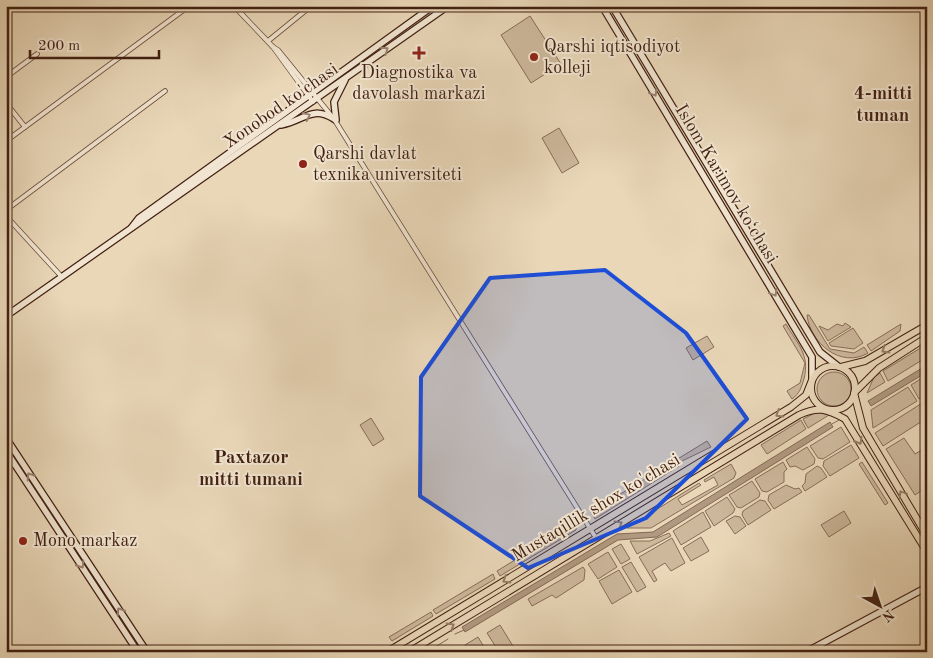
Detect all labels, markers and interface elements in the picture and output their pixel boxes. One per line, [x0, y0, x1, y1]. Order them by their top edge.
scale bar [30, 28, 159, 60]
place label: Qarshi iqtisodiyot kolleji [544, 38, 680, 77]
text: 200 m [38, 39, 80, 54]
marker: Diagnostika va davolash markazi [412, 46, 426, 60]
one-way arrow [379, 47, 389, 56]
marker: Qarshi iqtisodiyot kolleji [528, 51, 540, 63]
street label: Xonobod ko'chasi [221, 60, 342, 152]
place label: Diagnostika va davolash markazi [352, 64, 486, 103]
district label: 4-mitti tuman [854, 85, 913, 126]
one-way arrow [648, 88, 658, 97]
street label: Islom Karimov ko‘chasi [671, 101, 781, 267]
one-way arrow [302, 112, 311, 122]
place label: Qarshi davlat texnika universiteti [313, 145, 462, 184]
marker: Qarshi davlat texnika universiteti [297, 158, 309, 170]
one-way arrow [767, 287, 777, 296]
one-way arrow [881, 343, 890, 353]
one-way arrow [776, 408, 785, 418]
one-way arrow [853, 435, 863, 444]
district label: Paxtazor mitti tumani [199, 449, 303, 490]
street label: Mustaqillik shox ko'chasi [509, 451, 683, 565]
one-way arrow [27, 472, 37, 481]
one-way arrow [898, 490, 908, 499]
one-way arrow [614, 520, 623, 530]
place label: Mono markaz [33, 532, 137, 550]
marker: Mono markaz [17, 535, 29, 547]
one-way arrow [75, 559, 84, 569]
one-way arrow [502, 574, 511, 584]
north arrow [856, 580, 906, 630]
text: N [879, 606, 896, 624]
one-way arrow [117, 607, 127, 616]
one-way arrow [445, 623, 454, 633]

